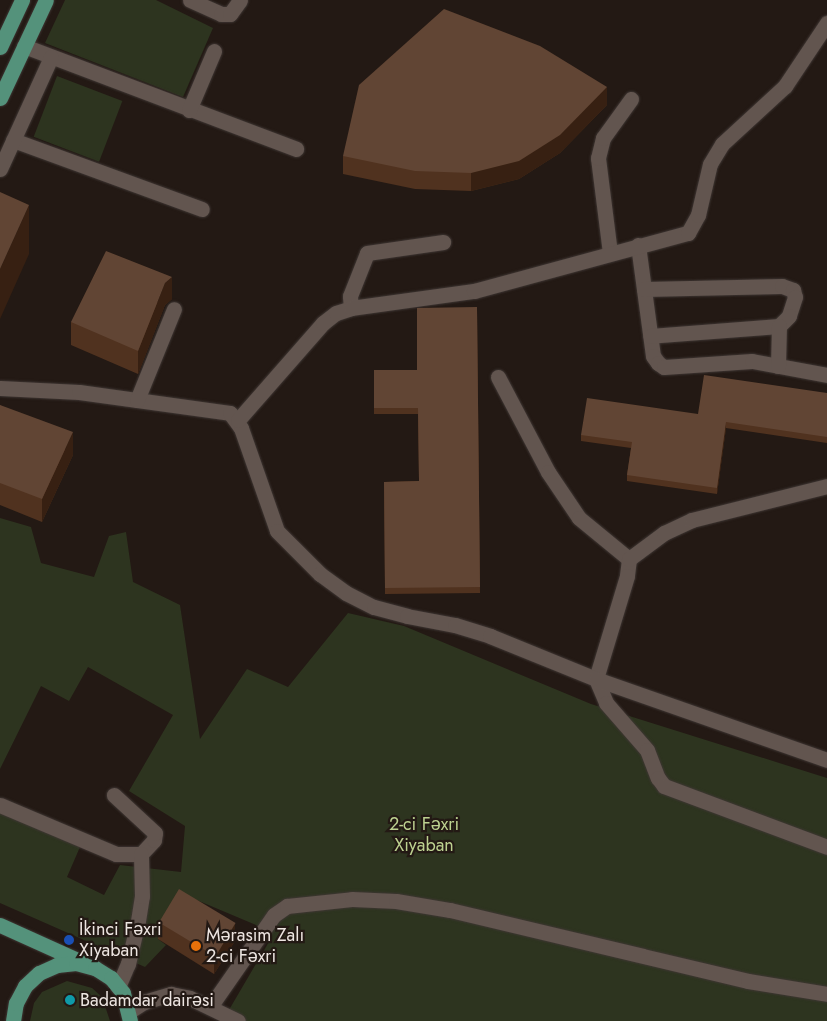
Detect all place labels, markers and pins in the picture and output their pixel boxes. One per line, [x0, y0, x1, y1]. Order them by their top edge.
place label: İkinci Fəxri Xiyaban [79, 919, 162, 962]
place label: Mərasim Zalı 2-ci Fəxri [206, 925, 304, 968]
marker: İkinci Fəxri Xiyaban [63, 934, 75, 946]
marker: Mərasim Zalı 2-ci Fəxri [190, 940, 202, 952]
place label: Badamdar dairəsi [80, 989, 214, 1011]
marker: Badamdar dairəsi [64, 994, 76, 1006]

